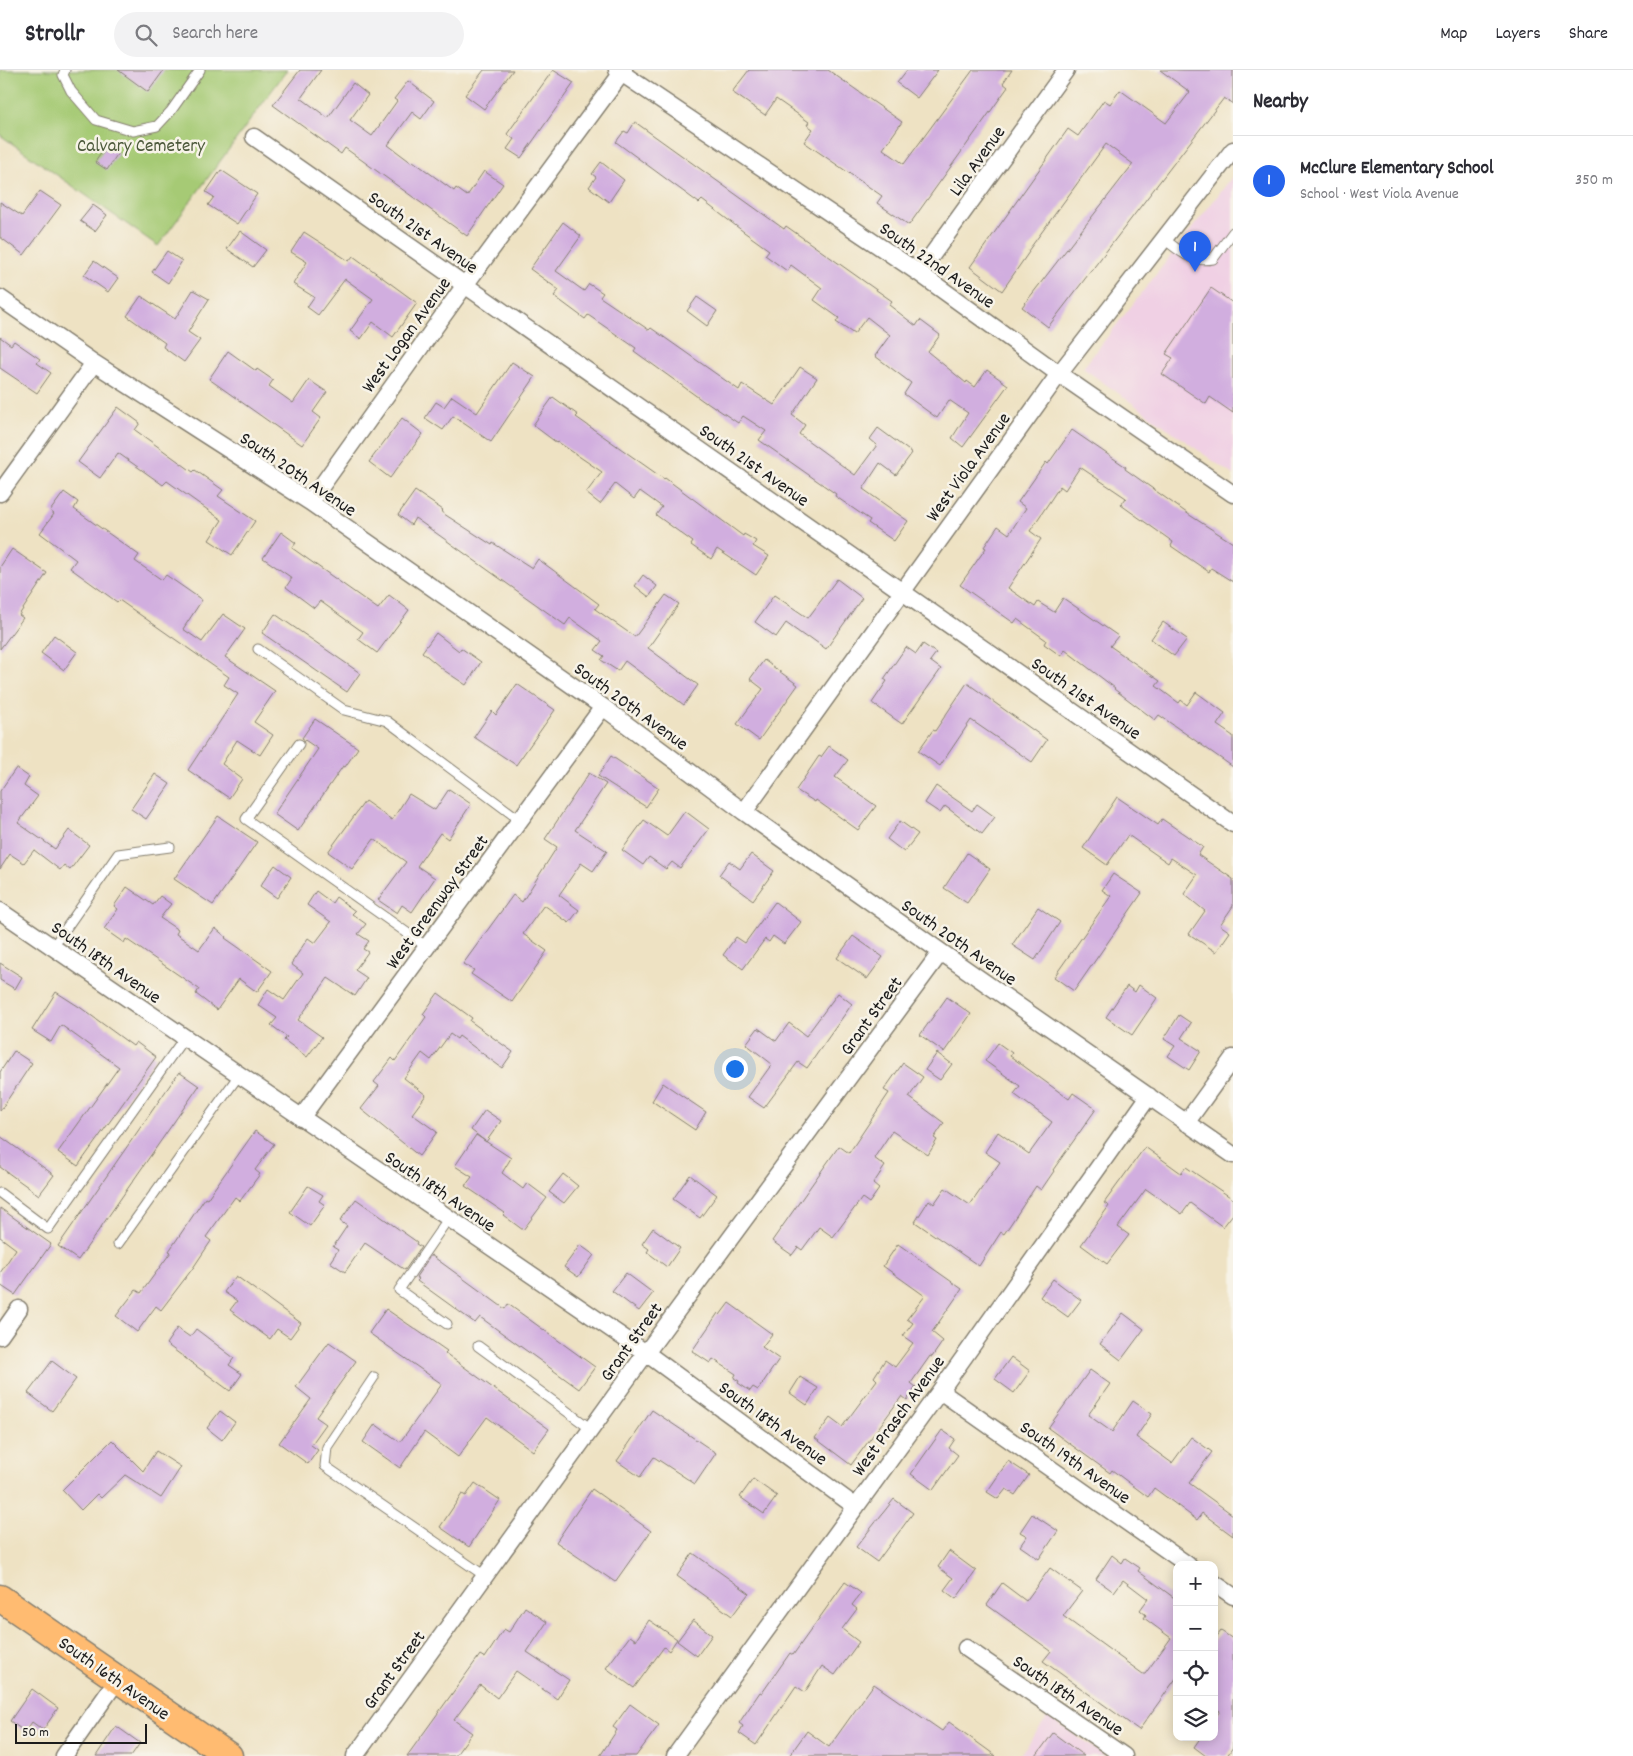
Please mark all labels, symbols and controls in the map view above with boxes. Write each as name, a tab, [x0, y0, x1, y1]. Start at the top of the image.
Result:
search box	[114, 12, 464, 57]
text: Strollr	[25, 18, 84, 52]
icon: search	[132, 21, 160, 49]
text: Search here	[172, 21, 258, 48]
text: Map	[1440, 22, 1467, 47]
text: Layers	[1495, 22, 1541, 47]
text: Share	[1569, 22, 1608, 47]
text: Nearby	[1253, 88, 1308, 118]
street label: Lila Avenue	[944, 121, 1014, 203]
park label: Calvary Cemetery	[77, 134, 205, 161]
text: McClure Elementary School	[1300, 156, 1494, 183]
text: 1	[1267, 169, 1271, 192]
text: 350 m	[1575, 169, 1613, 192]
text: School · West Viola Avenue	[1300, 183, 1459, 206]
street label: South 21st Avenue	[361, 186, 483, 282]
street label: South 22nd Avenue	[873, 217, 999, 317]
pin: 1	[1179, 231, 1211, 272]
street label: West Logan Avenue	[357, 273, 459, 399]
street label: West Viola Avenue	[921, 408, 1019, 528]
street label: South 21st Avenue	[692, 419, 814, 515]
street label: South 20th Avenue	[233, 427, 361, 525]
street label: South 21st Avenue	[1024, 652, 1146, 748]
street label: South 20th Avenue	[567, 657, 693, 759]
street label: West Greenway Street	[381, 830, 497, 976]
street label: South 20th Avenue	[895, 894, 1021, 994]
street label: South 18th Avenue	[44, 916, 166, 1012]
street label: Grant Street	[835, 972, 911, 1062]
your location	[722, 1056, 748, 1082]
street label: South 18th Avenue	[378, 1146, 500, 1240]
street label: Grant Street	[595, 1298, 671, 1388]
street label: West Prasch Avenue	[847, 1351, 953, 1483]
street label: South 18th Avenue	[712, 1376, 832, 1474]
street label: South 19th Avenue	[1013, 1416, 1135, 1512]
map controls	[1173, 1561, 1218, 1741]
button: +	[1173, 1561, 1218, 1606]
button: −	[1173, 1606, 1218, 1651]
street label: Grant Street	[358, 1626, 434, 1716]
street label: South 16th Avenue	[52, 1631, 174, 1728]
street label: South 18th Avenue	[1006, 1650, 1128, 1744]
button: locate	[1173, 1651, 1218, 1696]
button: layers	[1173, 1696, 1218, 1741]
scale bar	[15, 1721, 148, 1744]
text: 50 m	[22, 1723, 49, 1743]

